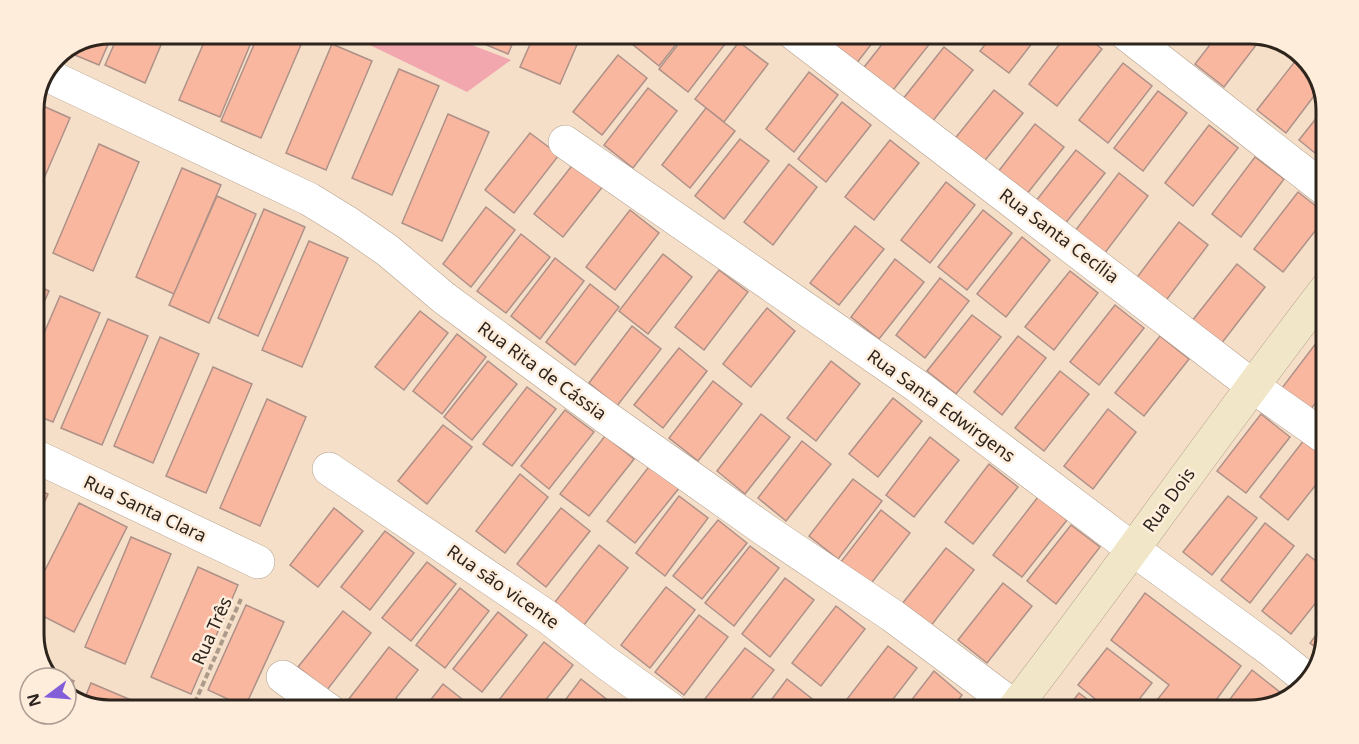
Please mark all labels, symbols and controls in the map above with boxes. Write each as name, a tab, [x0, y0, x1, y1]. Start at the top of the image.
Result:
street label: Rua Santa Cecília	[995, 182, 1124, 288]
street label: Rua Rita de Cássia	[473, 315, 612, 425]
street label: Rua Santa Edwirgens	[863, 343, 1020, 467]
street label: Rua Dois	[1137, 462, 1200, 537]
street label: Rua Santa Clara	[80, 469, 211, 547]
street label: Rua são vicente	[443, 539, 564, 634]
street label: Rua Três	[185, 593, 237, 668]
north arrow	[18, 666, 78, 726]
text: N	[21, 691, 46, 709]

